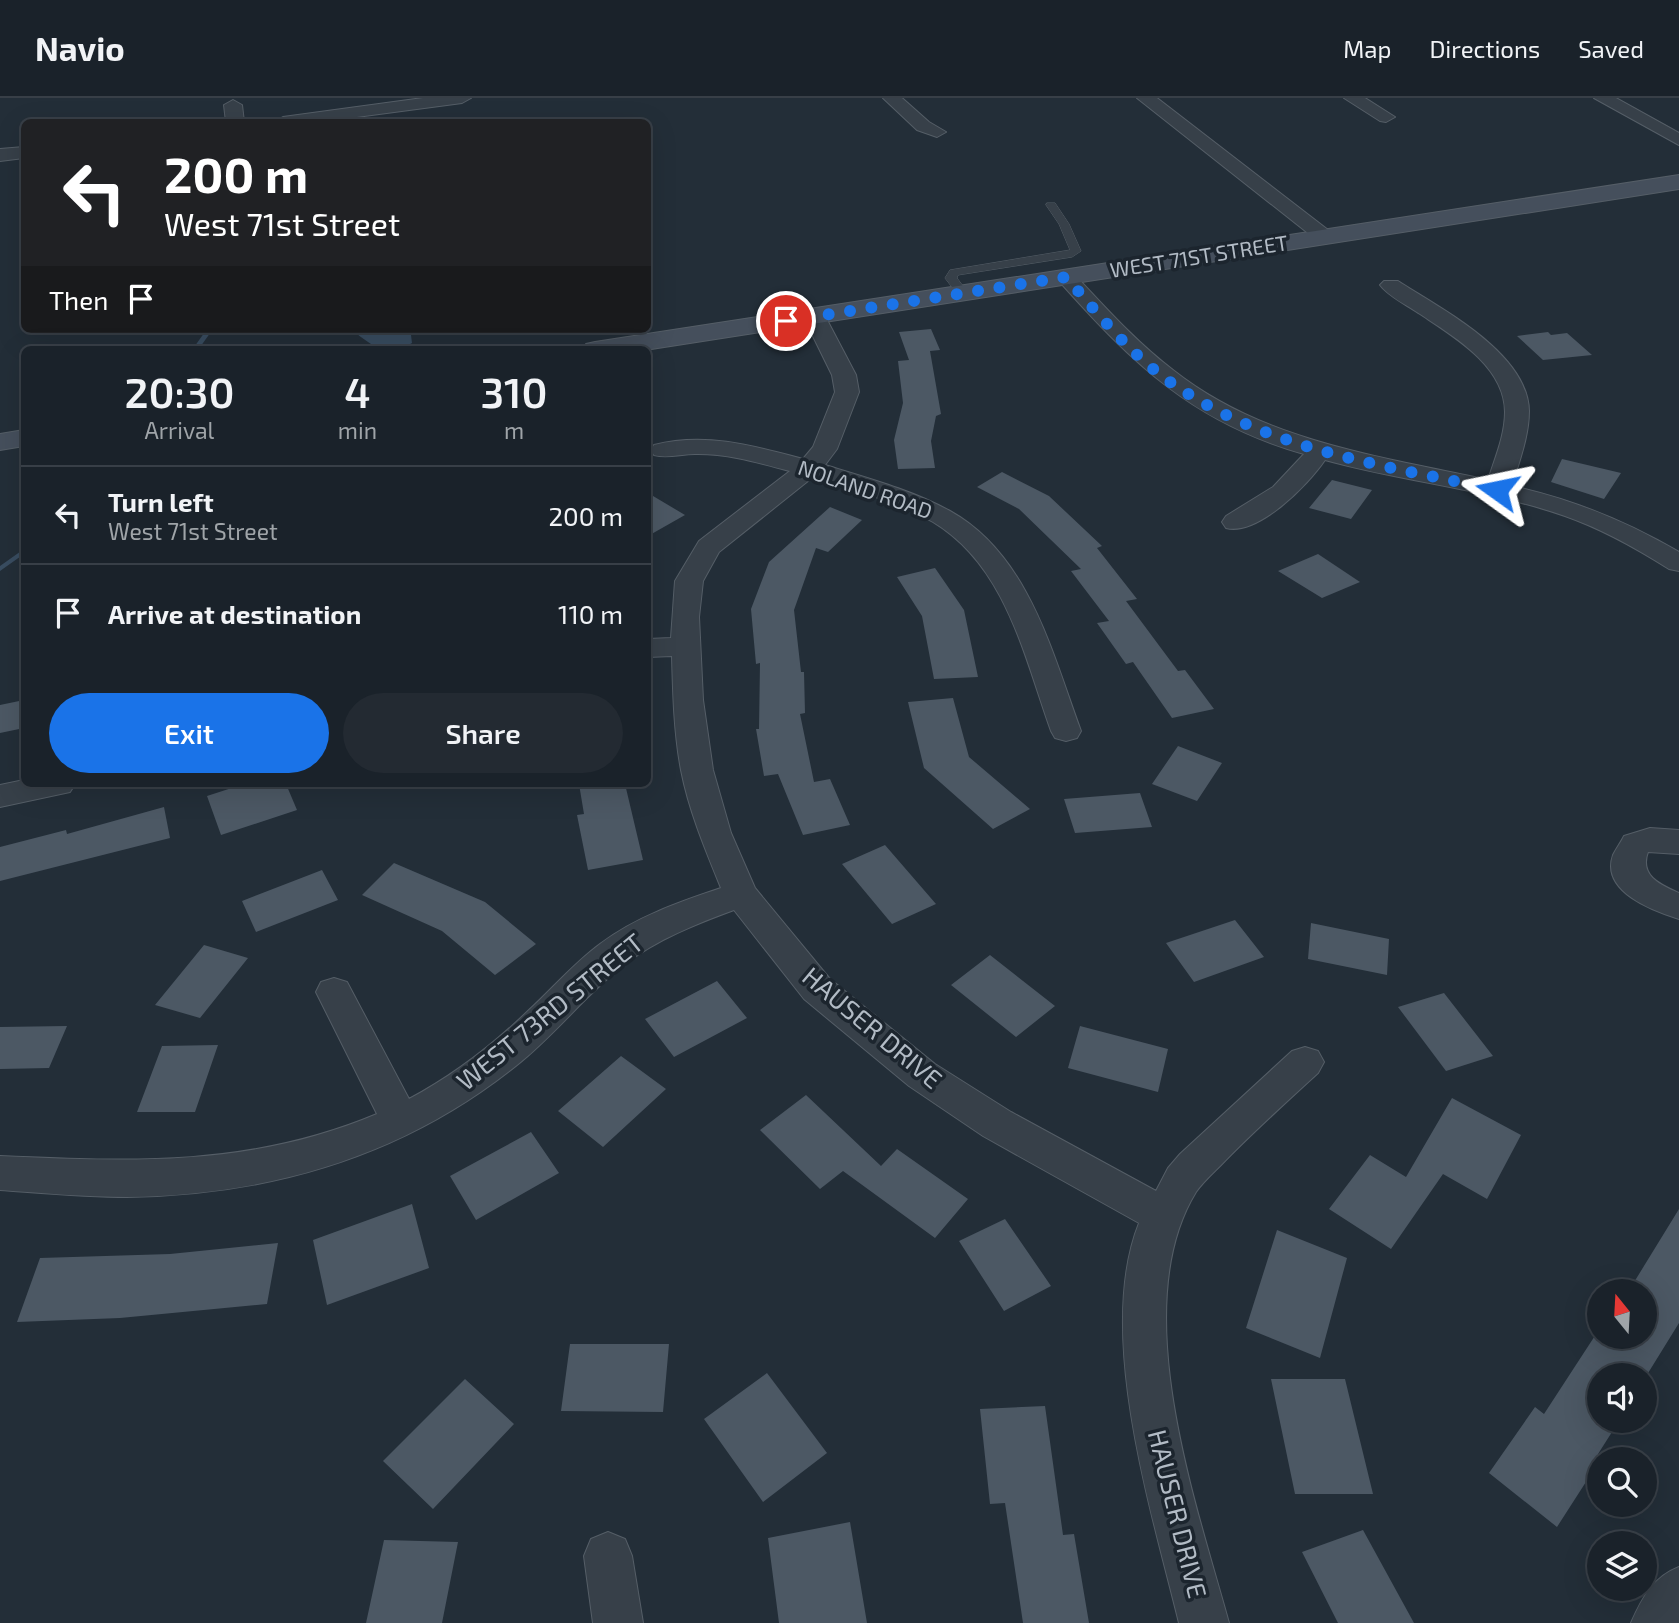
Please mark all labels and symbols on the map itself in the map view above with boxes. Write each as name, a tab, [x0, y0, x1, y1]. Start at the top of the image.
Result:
street label: WEST 71ST STREET	[1108, 229, 1290, 282]
pin	[756, 291, 816, 351]
position arrow	[1460, 453, 1534, 527]
street label: NOLAND ROAD	[795, 454, 936, 523]
street label: WEST 73RD STREET	[450, 926, 649, 1096]
street label: HAUSER DRIVE	[797, 960, 949, 1094]
north arrow	[1587, 1279, 1657, 1349]
street label: HAUSER DRIVE	[1143, 1426, 1214, 1601]

